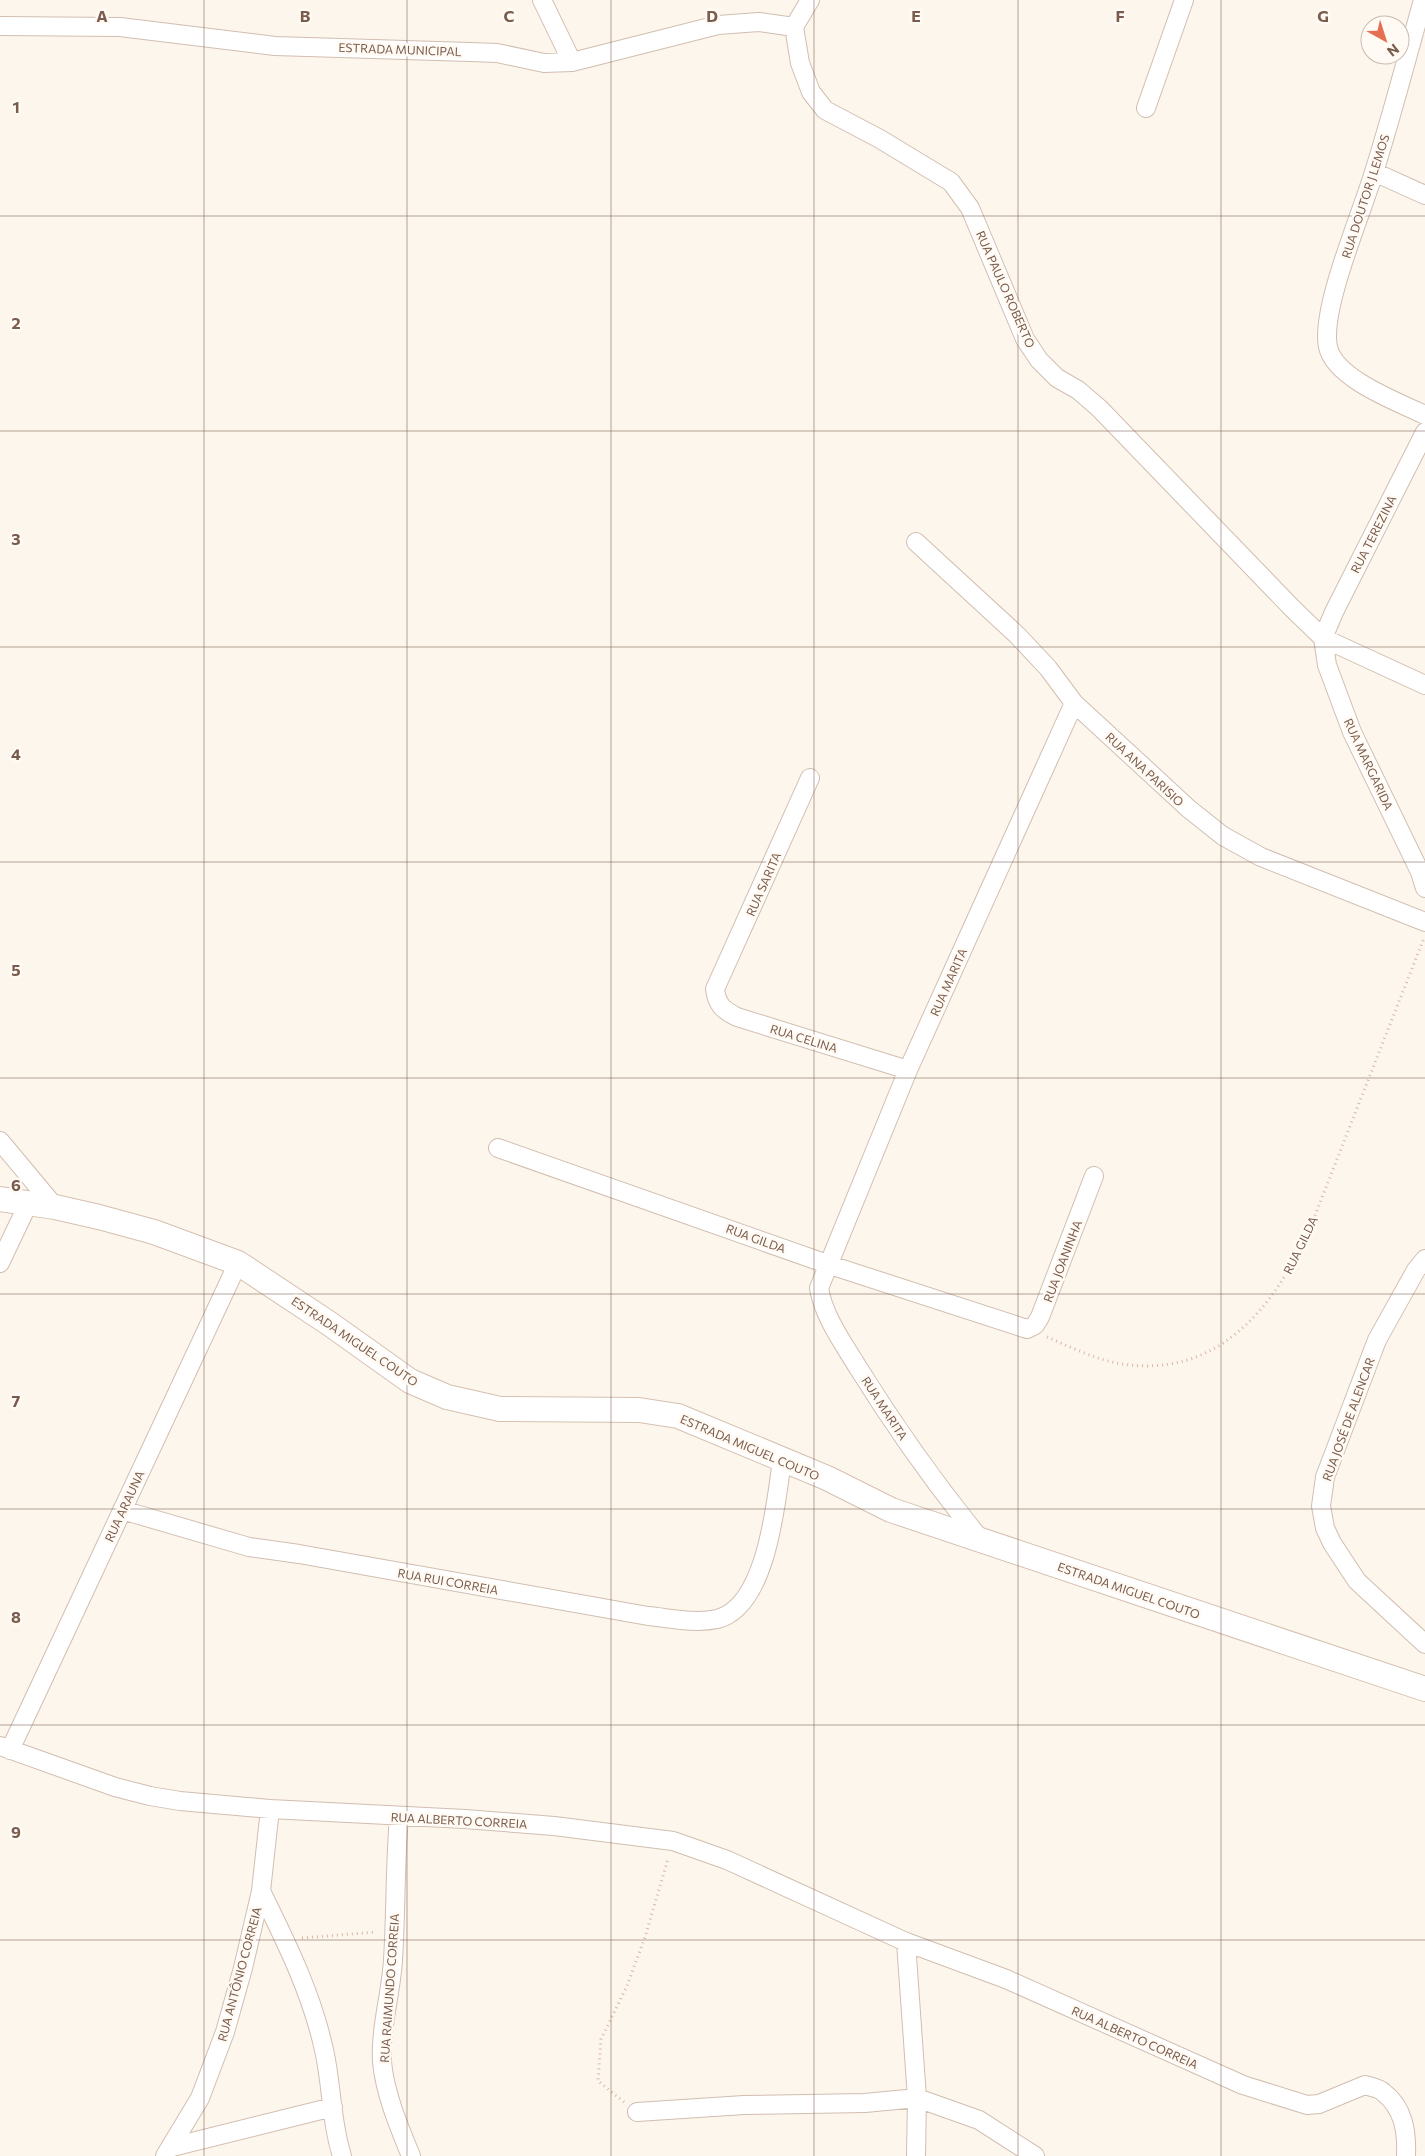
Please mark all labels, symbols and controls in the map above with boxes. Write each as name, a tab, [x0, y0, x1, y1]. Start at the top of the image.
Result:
text: A	[96, 6, 108, 25]
text: B	[300, 6, 311, 25]
text: C	[504, 6, 515, 25]
text: D	[706, 6, 718, 25]
text: E	[911, 6, 921, 25]
text: F	[1115, 6, 1125, 25]
text: G	[1317, 6, 1329, 25]
north arrow	[1360, 15, 1410, 65]
street label: ESTRADA MUNICIPAL	[338, 40, 462, 58]
text: N	[1384, 41, 1403, 60]
text: 1	[12, 97, 20, 116]
street label: RUA DOUTOR J LEMOS	[1338, 132, 1393, 260]
street label: RUA PAULO ROBERTO	[974, 228, 1038, 350]
text: 2	[11, 313, 21, 332]
street label: RUA TEREZINA	[1347, 493, 1399, 575]
text: 3	[11, 529, 21, 548]
street label: RUA MARGARIDA	[1342, 716, 1396, 812]
street label: RUA ANA PARISIO	[1103, 729, 1187, 809]
text: 4	[11, 744, 21, 763]
street label: RUA SARITA	[743, 850, 783, 918]
street label: RUA MARITA	[927, 946, 969, 1018]
text: 5	[11, 960, 21, 979]
street label: RUA CELINA	[769, 1021, 839, 1055]
text: 6	[11, 1175, 21, 1194]
street label: RUA GILDA	[1280, 1214, 1320, 1276]
street label: RUA JOANINHA	[1040, 1218, 1085, 1304]
street label: RUA GILDA	[724, 1221, 788, 1255]
street label: ESTRADA MIGUEL COUTO	[289, 1293, 421, 1389]
street label: RUA JOSÉ DE ALENCAR	[1319, 1355, 1378, 1483]
street label: RUA MARITA	[859, 1374, 911, 1442]
text: 7	[12, 1391, 21, 1410]
street label: ESTRADA MIGUEL COUTO	[678, 1411, 822, 1483]
street label: RUA ARAUNA	[101, 1468, 147, 1544]
street label: ESTRADA MIGUEL COUTO	[1056, 1559, 1202, 1621]
street label: RUA RUI CORREIA	[397, 1565, 499, 1597]
text: 8	[11, 1607, 21, 1626]
street label: RUA ALBERTO CORREIA	[390, 1809, 528, 1831]
text: 9	[11, 1822, 21, 1841]
street label: RUA ANTÔNIO CORREIA	[214, 1905, 264, 2043]
street label: RUA RAIMUNDO CORREIA	[377, 1913, 401, 2063]
street label: RUA ALBERTO CORREIA	[1070, 2003, 1200, 2071]

